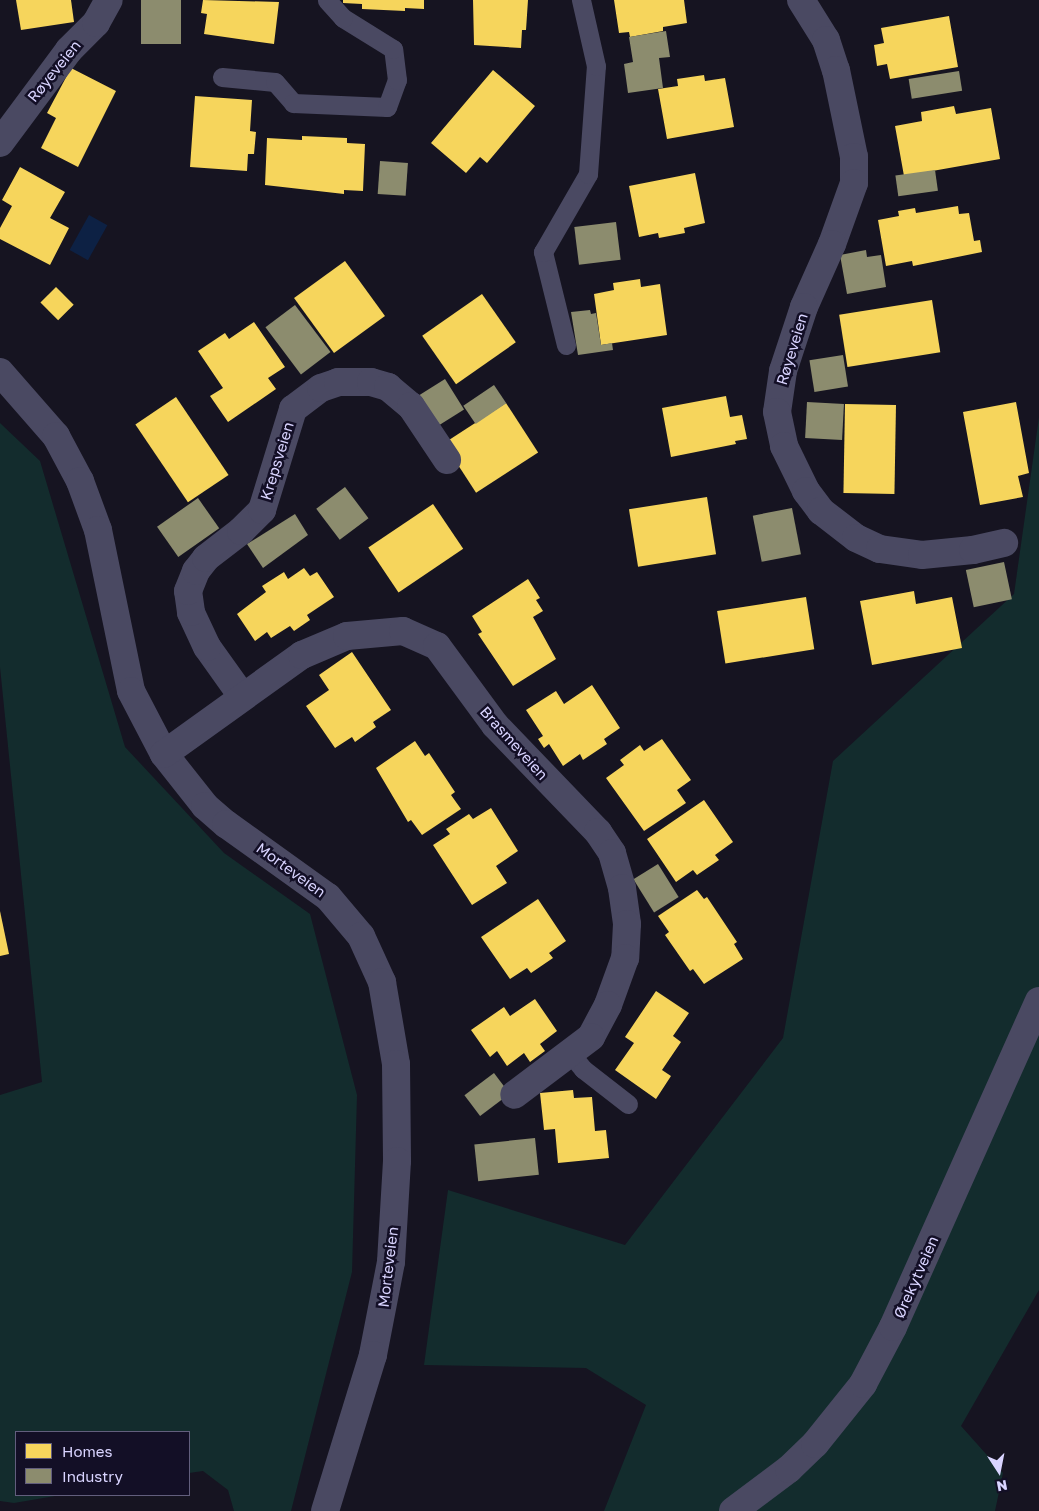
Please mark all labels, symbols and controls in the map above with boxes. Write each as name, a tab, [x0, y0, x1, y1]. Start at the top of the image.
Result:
street label: Røyeveien	[24, 37, 84, 105]
street label: Røyeveien	[773, 311, 811, 387]
street label: Krepsveien	[257, 420, 297, 502]
street label: Brasmeveien	[476, 703, 552, 783]
street label: Morteveien	[253, 839, 329, 901]
street label: Morteveien	[374, 1226, 402, 1308]
street label: Ørekytveien	[890, 1233, 942, 1321]
legend	[15, 1431, 190, 1496]
text: Homes	[62, 1442, 112, 1460]
north arrow	[974, 1446, 1024, 1496]
text: Industry	[62, 1467, 123, 1485]
text: N	[995, 1477, 1009, 1496]

